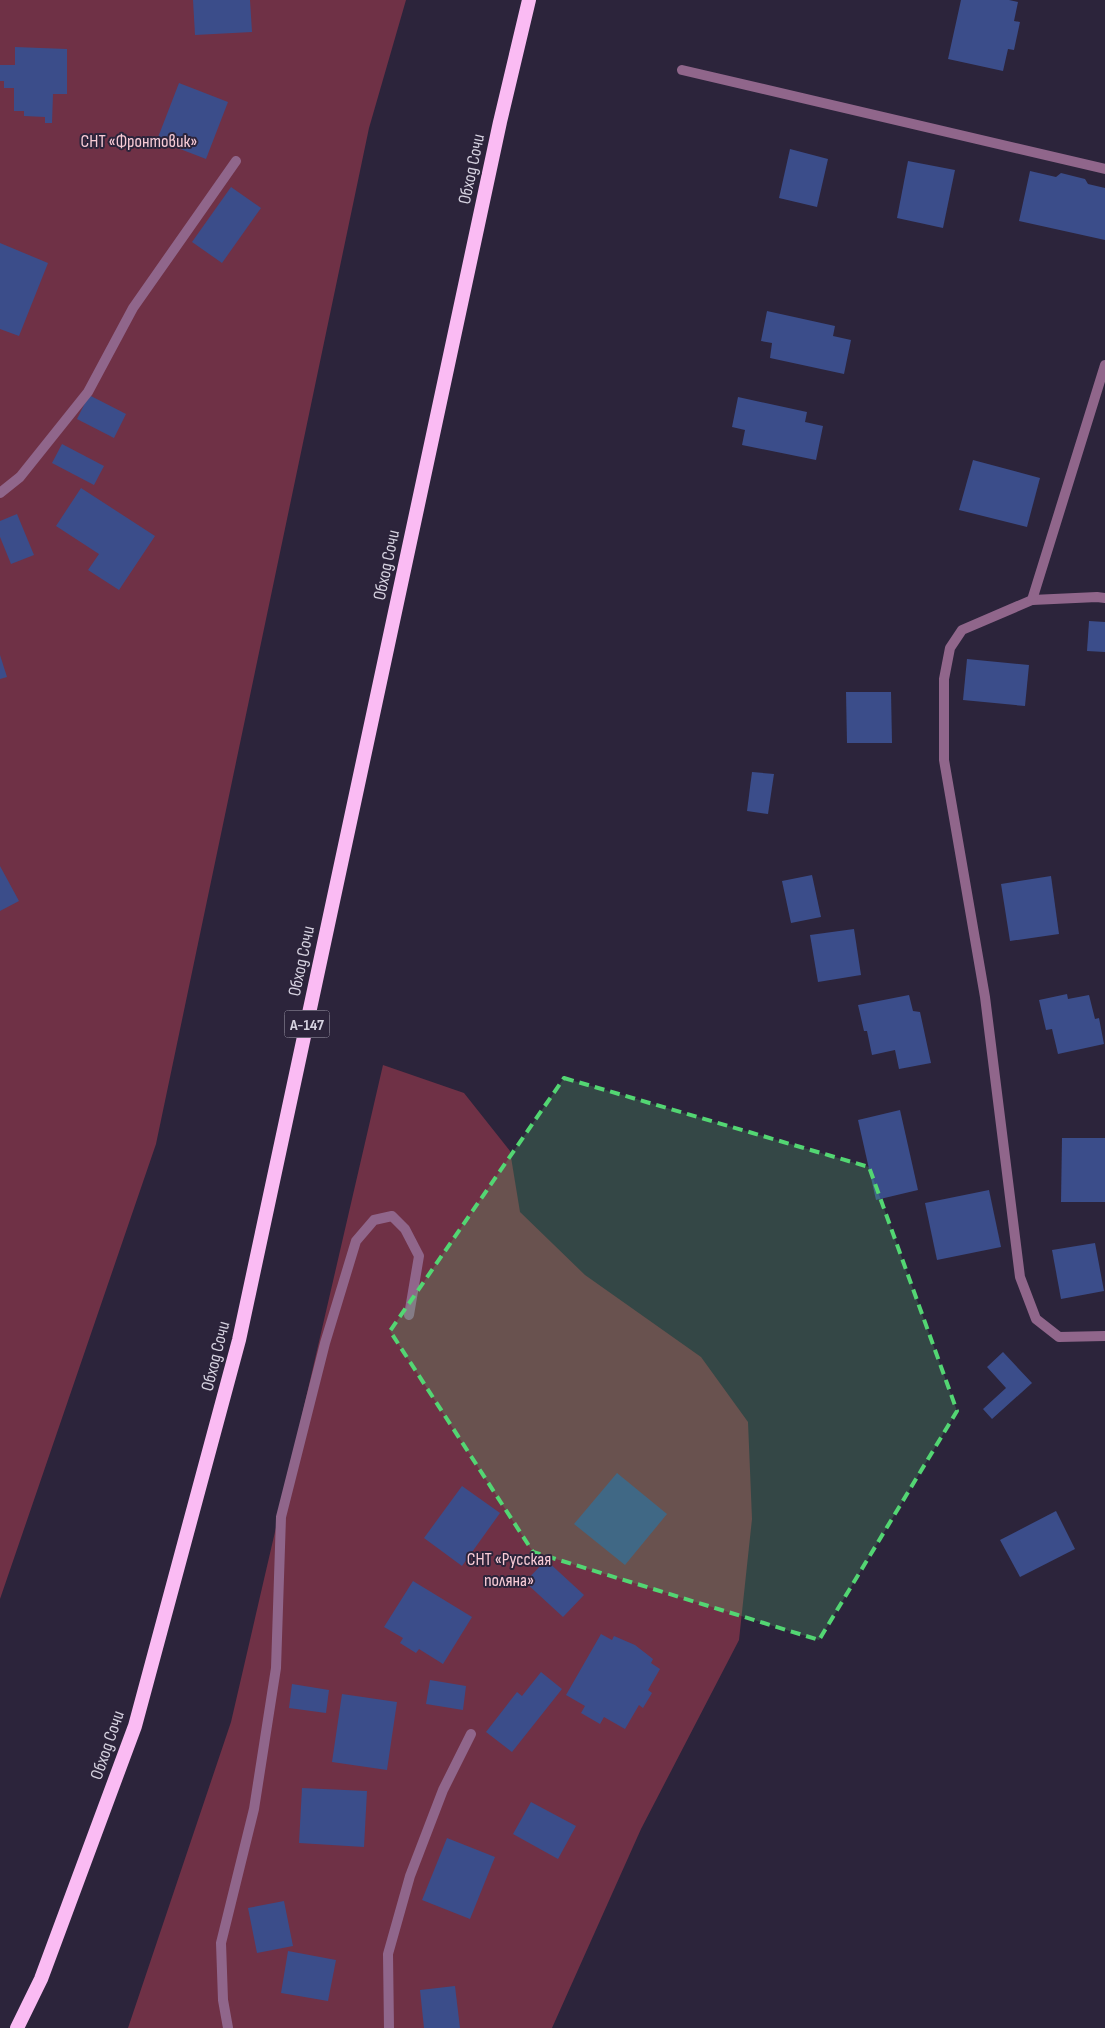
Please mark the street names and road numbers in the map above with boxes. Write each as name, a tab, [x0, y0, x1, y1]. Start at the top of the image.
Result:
street label: Обход Сочи	[454, 132, 489, 206]
street label: Обход Сочи	[369, 528, 404, 602]
street label: Обход Сочи	[284, 924, 319, 998]
road number: А-147	[284, 1011, 330, 1038]
street label: Обход Сочи	[197, 1319, 234, 1393]
street label: Обход Сочи	[86, 1708, 129, 1782]

